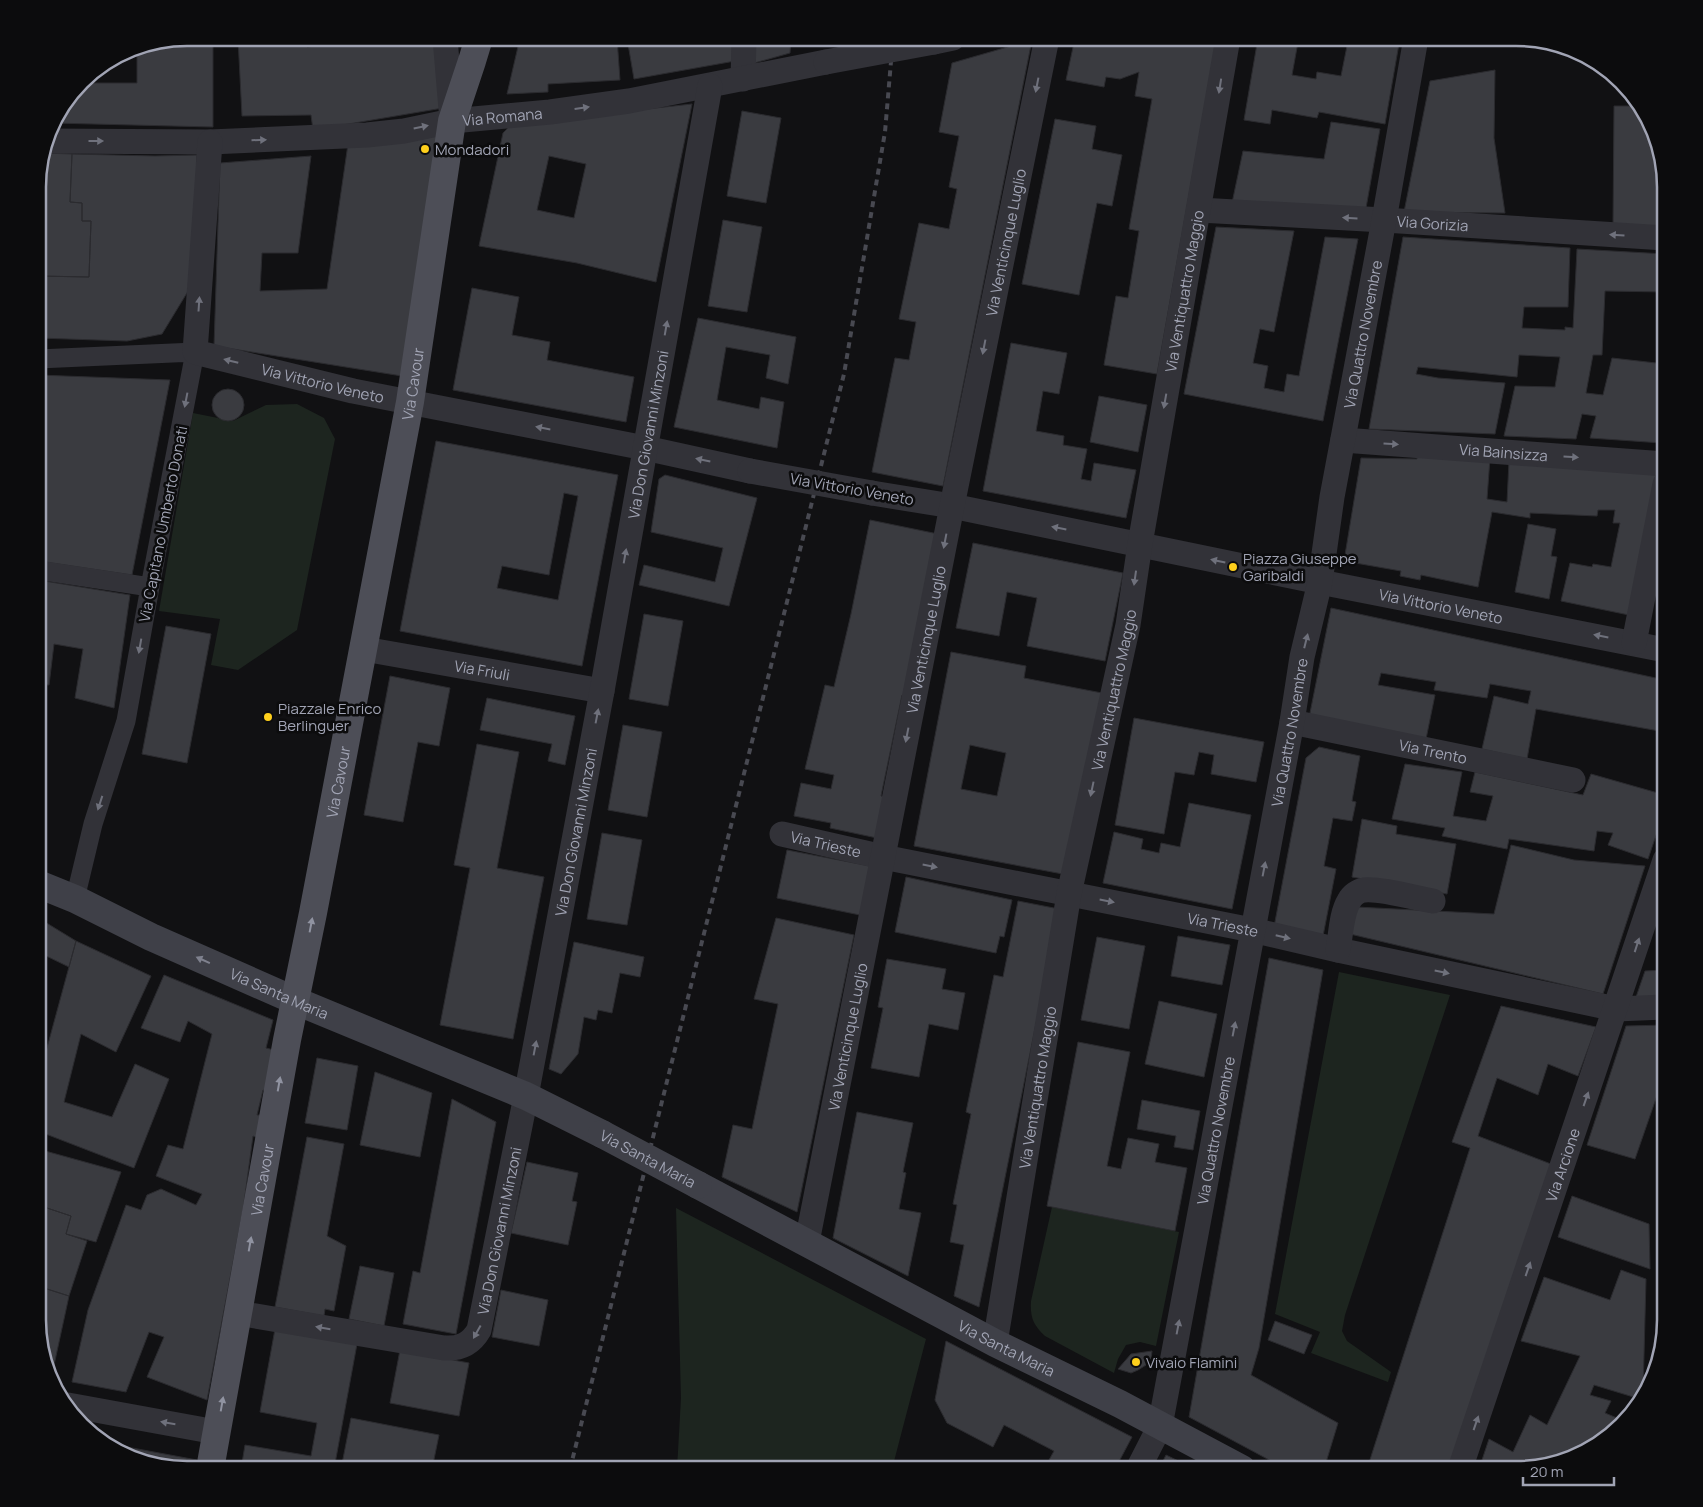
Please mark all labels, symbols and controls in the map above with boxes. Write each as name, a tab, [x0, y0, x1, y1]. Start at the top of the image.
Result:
one-way arrow	[1033, 78, 1041, 93]
one-way arrow	[1215, 78, 1223, 94]
street label: Via Romana	[461, 102, 543, 131]
one-way arrow	[574, 104, 590, 112]
one-way arrow	[413, 123, 428, 131]
one-way arrow	[251, 135, 267, 143]
one-way arrow	[89, 137, 105, 145]
place label: Mondadori	[435, 139, 509, 160]
marker: Mondadori	[419, 143, 431, 155]
street label: Via Venticinque Luglio	[980, 167, 1031, 318]
street label: Via Ventiquattro Maggio	[1160, 208, 1208, 374]
street label: Via Gorizia	[1396, 210, 1469, 236]
one-way arrow	[1342, 214, 1358, 222]
one-way arrow	[1609, 231, 1625, 239]
street label: Via Quattro Novembre	[1338, 258, 1387, 410]
one-way arrow	[195, 295, 203, 311]
one-way arrow	[663, 319, 671, 335]
one-way arrow	[980, 340, 988, 355]
street label: Via Cavour	[396, 346, 429, 422]
street label: Via Don Giovanni Minzoni	[622, 349, 673, 520]
one-way arrow	[223, 357, 238, 365]
street label: Via Vittorio Veneto	[259, 358, 386, 407]
one-way arrow	[182, 393, 190, 408]
one-way arrow	[1161, 393, 1169, 409]
street label: Via Capitano Umberto Donati	[134, 424, 192, 624]
one-way arrow	[536, 424, 551, 432]
street label: Via Bainsizza	[1458, 438, 1549, 466]
one-way arrow	[1384, 440, 1400, 448]
one-way arrow	[1563, 454, 1579, 462]
one-way arrow	[694, 456, 710, 464]
street label: Via Vittorio Veneto	[788, 468, 916, 510]
one-way arrow	[1051, 524, 1066, 532]
one-way arrow	[941, 534, 949, 549]
one-way arrow	[622, 548, 630, 564]
place label: Piazza Giuseppe Garibaldi	[1243, 548, 1357, 586]
one-way arrow	[1210, 556, 1226, 564]
marker: Piazza Giuseppe Garibaldi	[1227, 561, 1239, 573]
street label: Via Venticinque Luglio	[901, 564, 951, 715]
one-way arrow	[1131, 571, 1139, 587]
street label: Via Vittorio Veneto	[1377, 583, 1505, 628]
street label: Via Ventiquattro Maggio	[1086, 608, 1141, 772]
one-way arrow	[1592, 632, 1608, 640]
one-way arrow	[1302, 633, 1310, 648]
one-way arrow	[135, 638, 143, 654]
street label: Via Friuli	[453, 655, 512, 685]
street label: Via Quattro Novembre	[1266, 656, 1312, 808]
place label: Piazzale Enrico Berlinguer	[278, 698, 381, 736]
one-way arrow	[593, 709, 601, 724]
marker: Piazzale Enrico Berlinguer	[262, 711, 274, 723]
one-way arrow	[902, 727, 910, 743]
street label: Via Trento	[1397, 734, 1469, 768]
street label: Via Cavour	[321, 743, 355, 820]
street label: Via Don Giovanni Minzoni	[549, 746, 602, 918]
one-way arrow	[1088, 781, 1096, 797]
one-way arrow	[95, 796, 103, 811]
street label: Via Trieste	[788, 826, 863, 862]
one-way arrow	[1260, 861, 1268, 877]
one-way arrow	[923, 862, 938, 870]
one-way arrow	[1099, 898, 1115, 906]
street label: Via Trieste	[1186, 907, 1261, 942]
one-way arrow	[307, 917, 315, 933]
one-way arrow	[1276, 933, 1291, 941]
one-way arrow	[1634, 937, 1642, 952]
one-way arrow	[196, 956, 210, 964]
street label: Via Venticinque Luglio	[823, 961, 872, 1113]
street label: Via Santa Maria	[227, 963, 332, 1024]
one-way arrow	[1435, 968, 1450, 976]
street label: Via Ventiquattro Maggio	[1013, 1005, 1061, 1170]
one-way arrow	[1230, 1021, 1238, 1037]
one-way arrow	[531, 1040, 539, 1056]
street label: Via Quattro Novembre	[1191, 1054, 1240, 1206]
one-way arrow	[276, 1076, 284, 1092]
one-way arrow	[1582, 1091, 1590, 1106]
street label: Via Santa Maria	[596, 1124, 700, 1192]
street label: Via Arcione	[1540, 1125, 1585, 1204]
street label: Via Cavour	[245, 1141, 279, 1217]
street label: Via Don Giovanni Minzoni	[472, 1145, 526, 1317]
one-way arrow	[247, 1236, 255, 1252]
one-way arrow	[1525, 1262, 1532, 1277]
street label: Via Santa Maria	[955, 1315, 1058, 1381]
one-way arrow	[1175, 1318, 1183, 1334]
one-way arrow	[315, 1323, 331, 1331]
one-way arrow	[473, 1324, 481, 1339]
place label: Vivaio Flamini	[1146, 1352, 1237, 1373]
marker: Vivaio Flamini	[1130, 1356, 1142, 1368]
one-way arrow	[218, 1396, 226, 1412]
one-way arrow	[1473, 1416, 1480, 1431]
one-way arrow	[160, 1419, 176, 1427]
scale bar	[1523, 1454, 1614, 1486]
text: 20 m	[1530, 1461, 1563, 1482]

